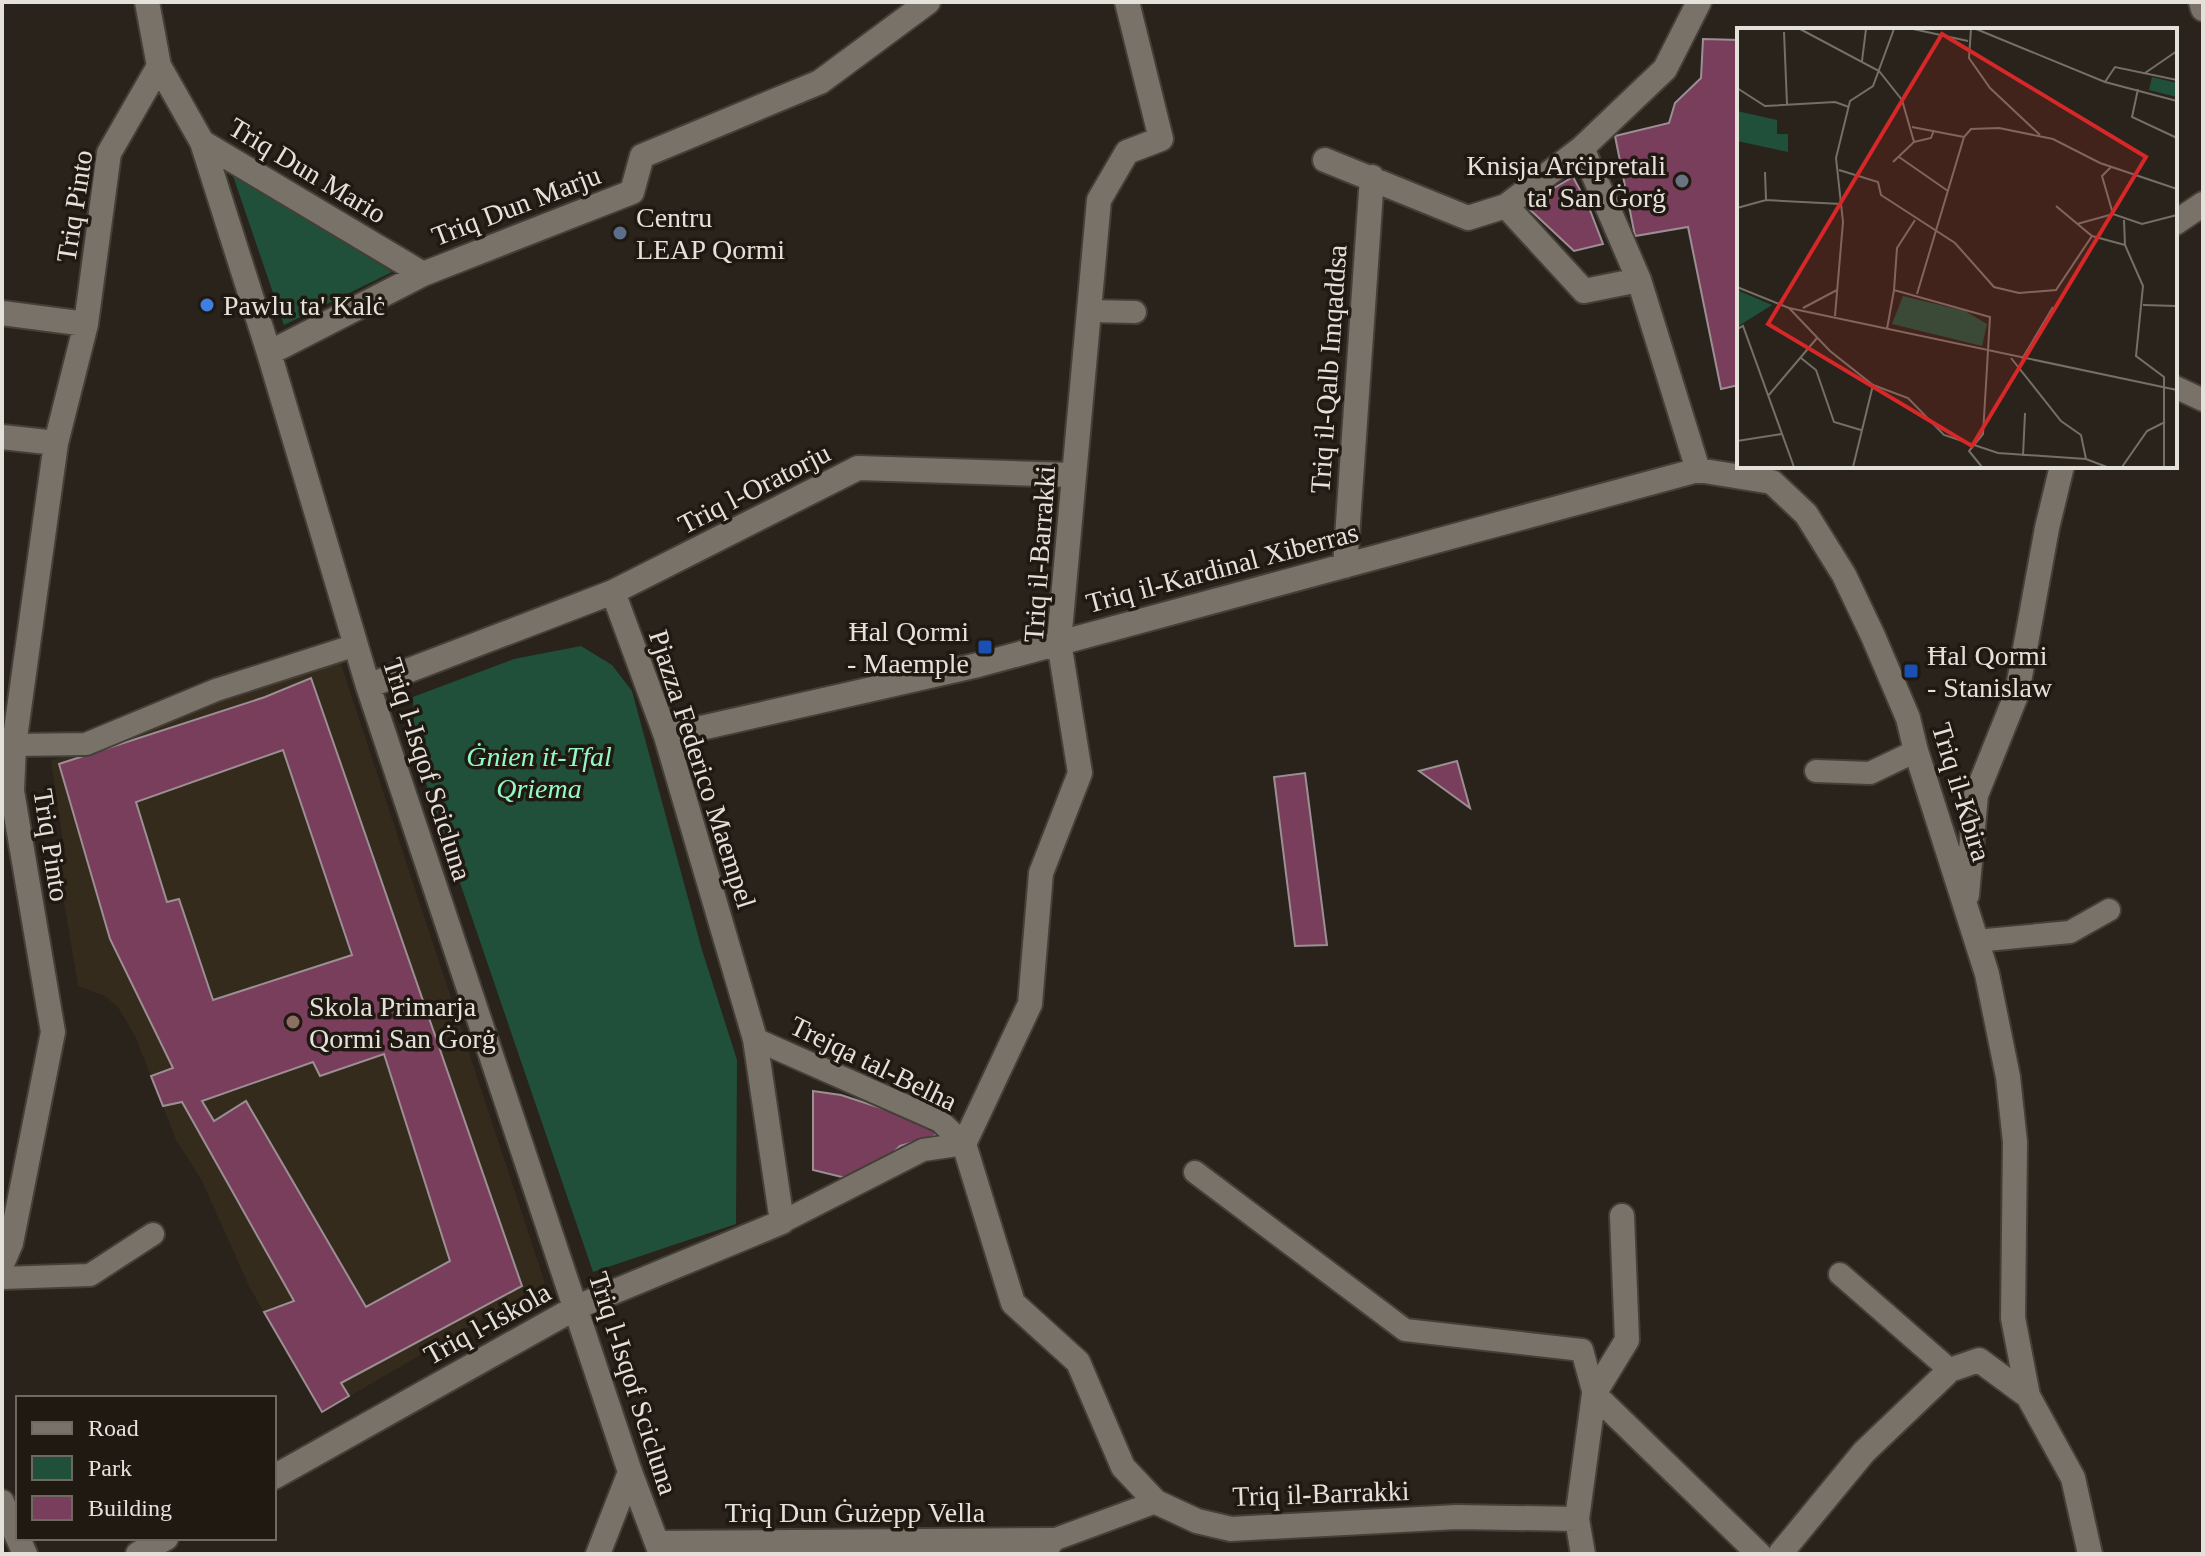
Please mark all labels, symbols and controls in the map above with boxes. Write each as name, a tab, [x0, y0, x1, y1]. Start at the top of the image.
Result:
inset map	[1737, 28, 2177, 468]
street label: Triq Dun Mario	[224, 111, 392, 230]
street label: Triq Pinto	[50, 148, 99, 264]
place label: Knisja Arċipretali ta' San Ġorġ	[1466, 150, 1666, 213]
street label: Triq Dun Marju	[428, 159, 605, 252]
marker: Knisja Arċipretali ta' San Ġorġ	[1673, 172, 1691, 190]
place label: Centru LEAP Qormi	[636, 202, 785, 265]
marker: Centru LEAP Qormi	[611, 224, 629, 242]
street label: Triq il-Qalb Imqaddsa	[1304, 243, 1353, 495]
place label: Pawlu ta' Kalċ	[223, 290, 385, 321]
marker: Pawlu ta' Kalċ	[198, 296, 216, 314]
street label: Triq l-Oratorju	[673, 437, 835, 540]
street label: Triq il-Barrakki	[1018, 464, 1061, 643]
street label: Triq il-Kardinal Xiberras	[1083, 516, 1362, 619]
place label: Ħal Qormi - Maemple	[847, 616, 969, 679]
street label: Pjazza Federico Maempel	[643, 626, 762, 912]
marker: Ħal Qormi - Maemple	[976, 638, 994, 656]
place label: Ħal Qormi - Stanislaw	[1927, 640, 2053, 703]
street label: Triq l-Isqof Scicluna	[377, 654, 478, 885]
marker: Ħal Qormi - Stanislaw	[1902, 662, 1920, 680]
street label: Triq il-Kbira	[1926, 719, 1997, 866]
park label: Ġnien it-Tfal Qriema	[466, 741, 612, 804]
street label: Triq Pinto	[27, 787, 76, 903]
place label: Skola Primarja Qormi San Ġorġ	[309, 991, 496, 1054]
street label: Trejqa tal-Belha	[785, 1010, 963, 1117]
marker: Skola Primarja Qormi San Ġorġ	[284, 1013, 302, 1031]
street label: Triq l-Isqof Scicluna	[583, 1268, 684, 1499]
street label: Triq l-Iskola	[419, 1276, 556, 1371]
legend	[16, 1396, 276, 1540]
text: Road	[88, 1415, 139, 1441]
text: Park	[88, 1455, 132, 1481]
street label: Triq il-Barrakki	[1232, 1475, 1410, 1512]
text: Building	[88, 1495, 172, 1521]
street label: Triq Dun Ġużepp Vella	[725, 1497, 986, 1528]

